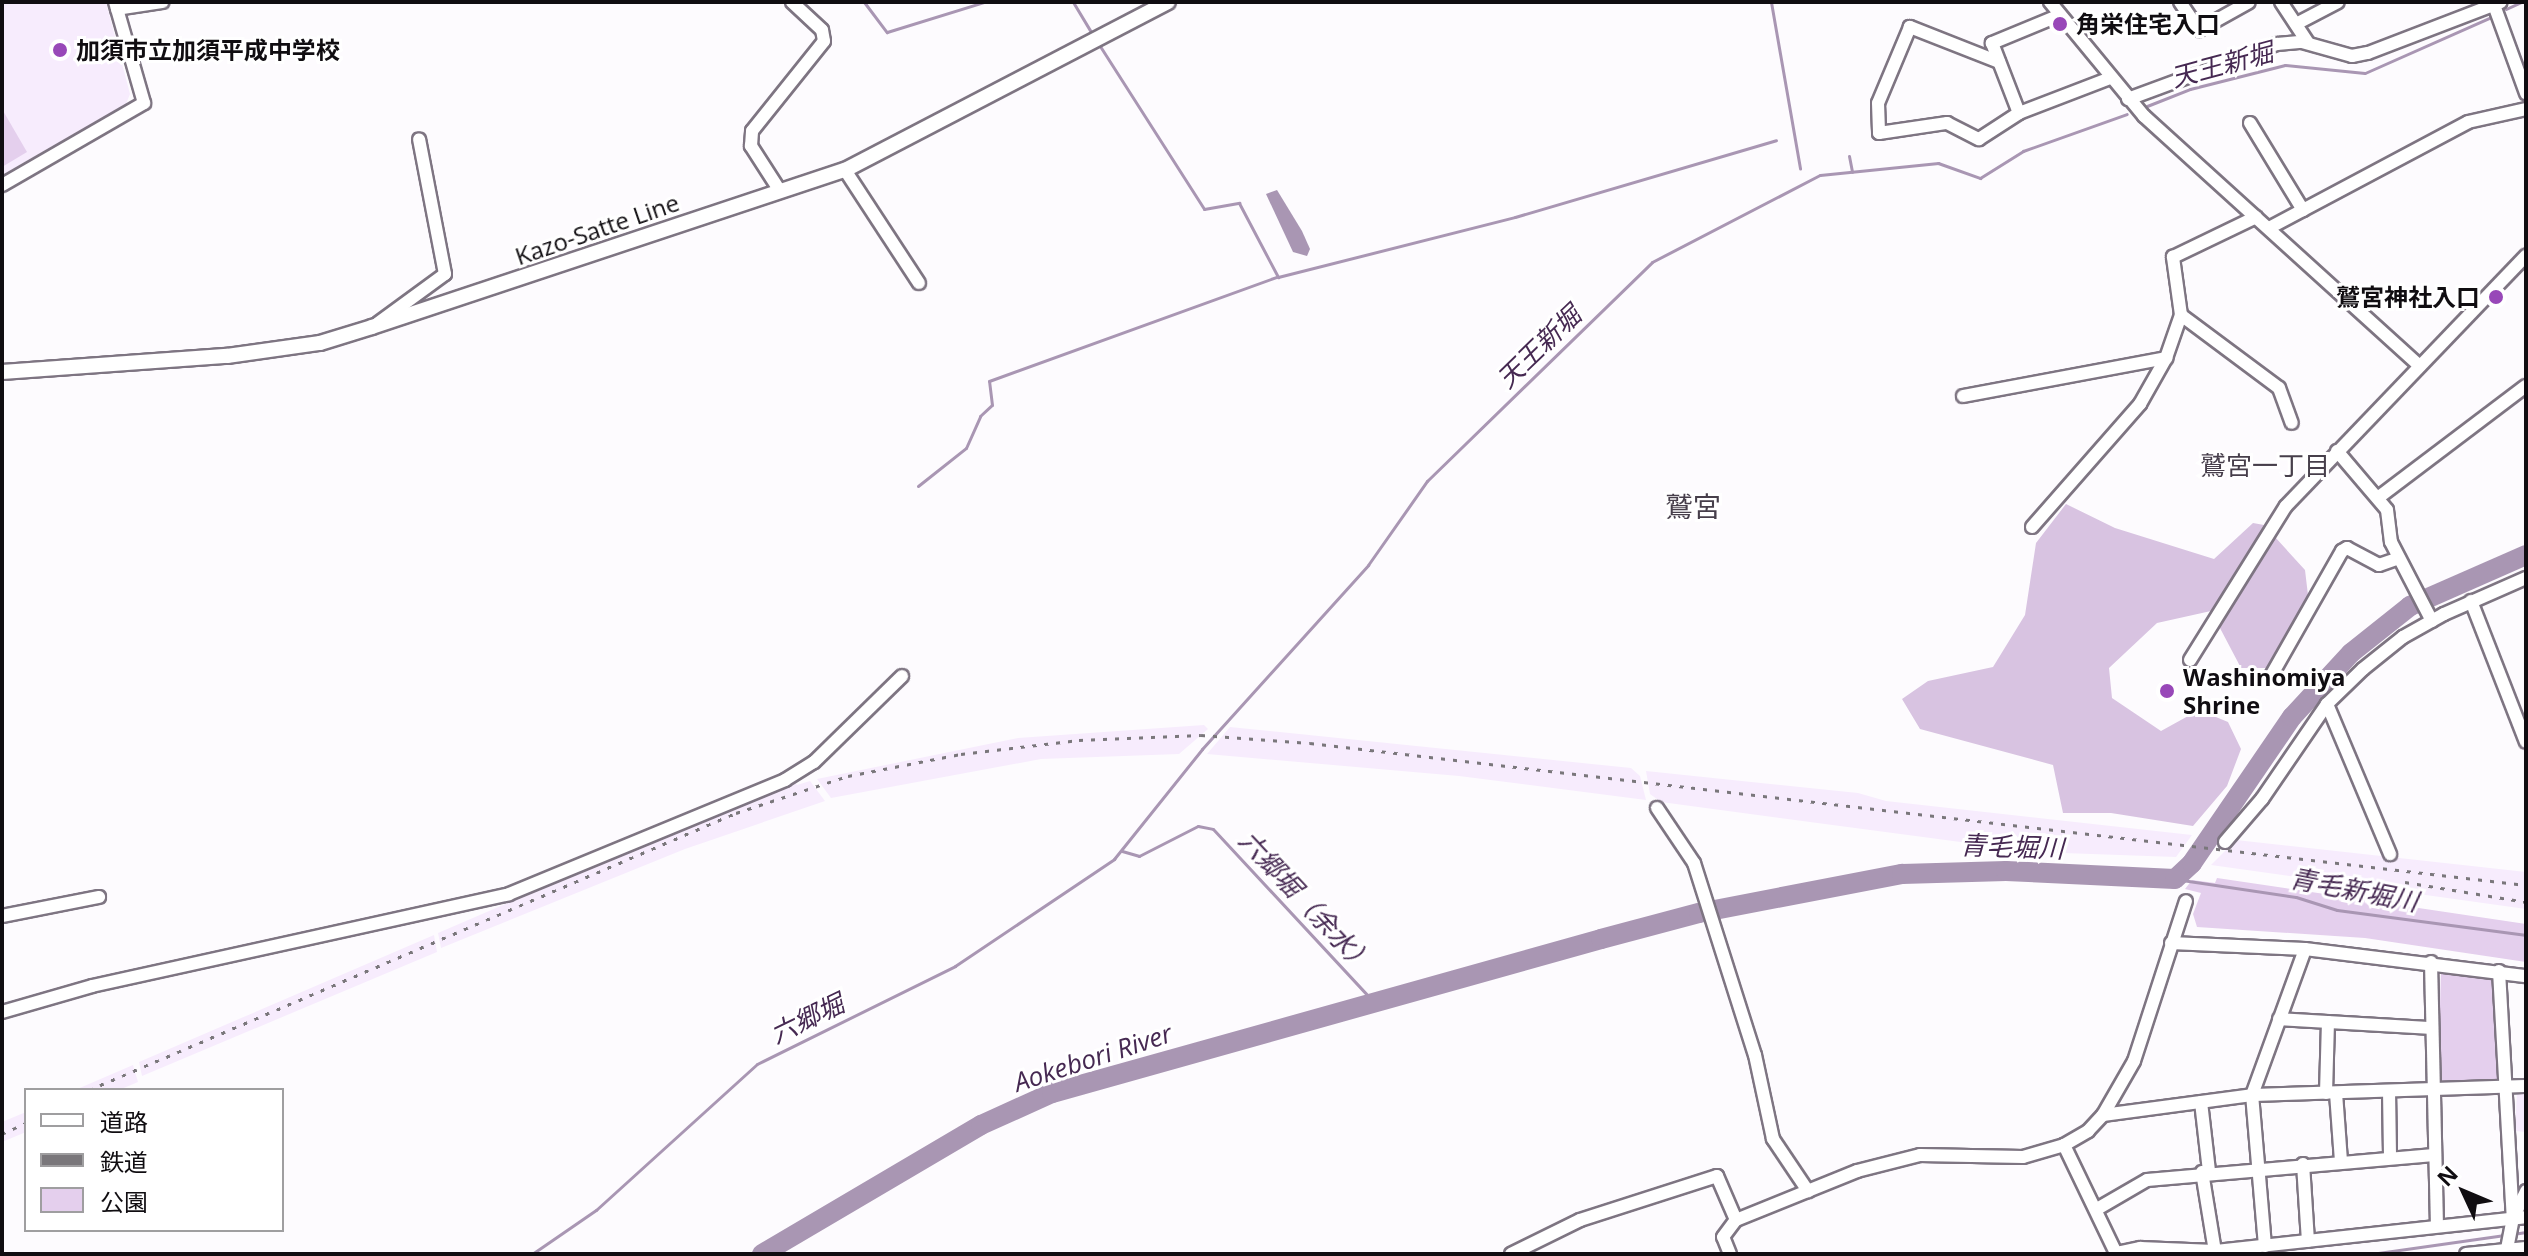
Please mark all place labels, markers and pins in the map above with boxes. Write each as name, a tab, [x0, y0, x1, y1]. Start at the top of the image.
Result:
place label: 角栄住宅入口	[2076, 10, 2220, 38]
marker: 角栄住宅入口	[2051, 15, 2069, 33]
place label: 加須市立加須平成中学校	[76, 36, 340, 64]
marker: 加須市立加須平成中学校	[51, 41, 69, 59]
place label: 鷲宮神社入口	[2336, 283, 2480, 311]
marker: 鷲宮神社入口	[2487, 288, 2505, 306]
place label: Washinomiya Shrine	[2183, 663, 2345, 719]
marker: Washinomiya Shrine	[2158, 682, 2176, 700]

